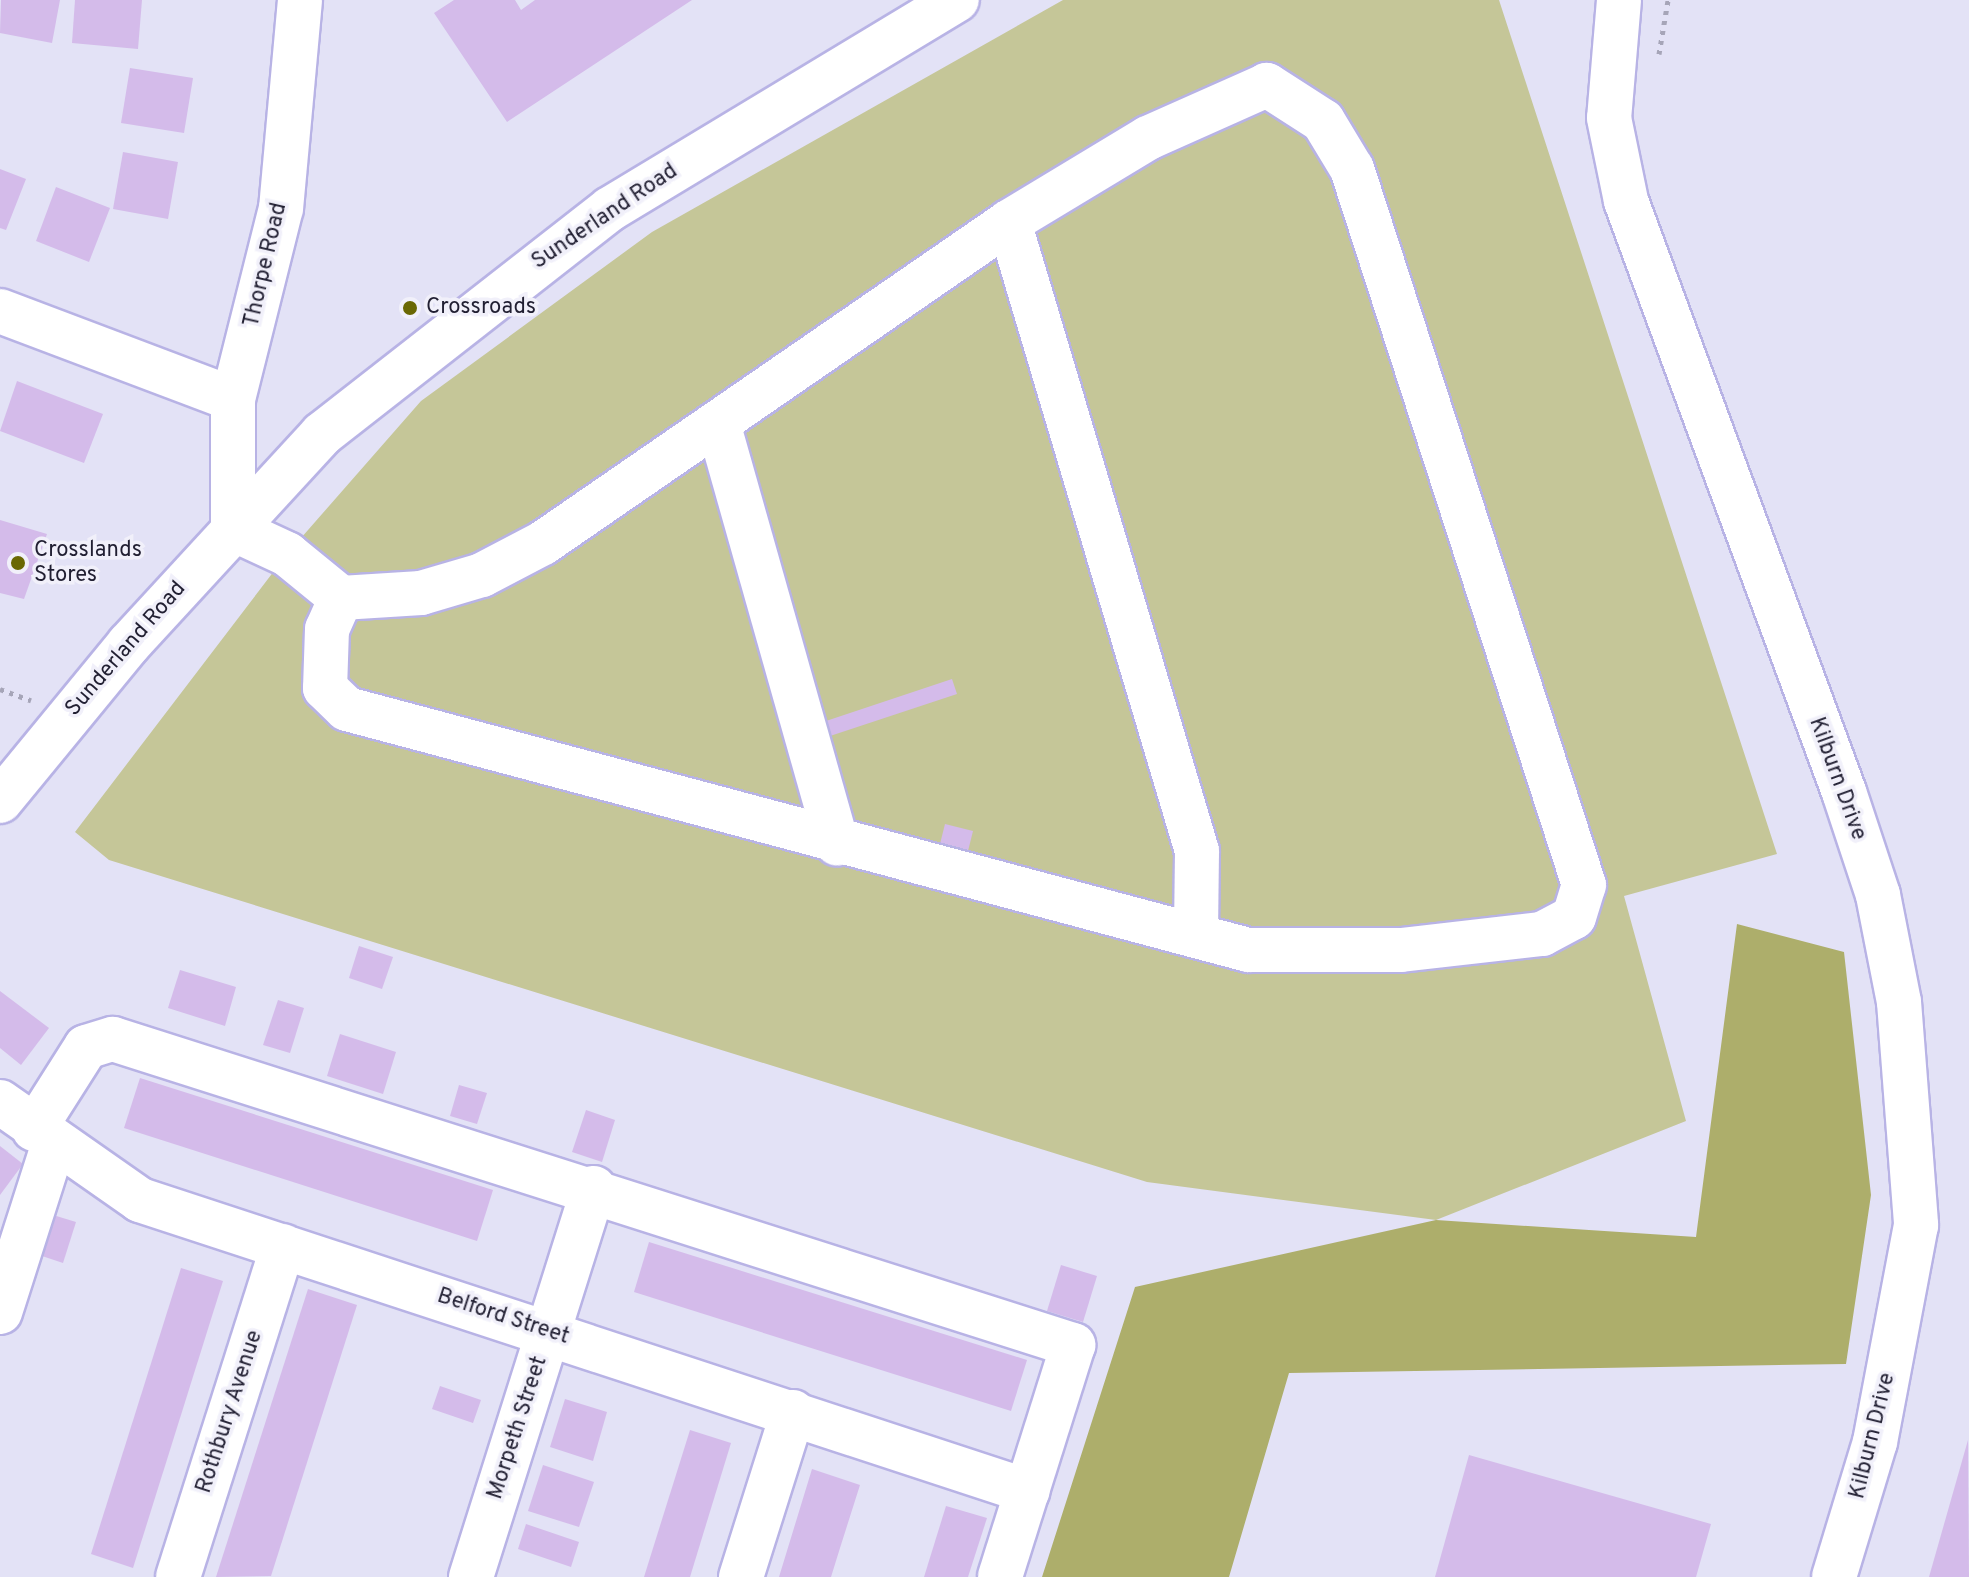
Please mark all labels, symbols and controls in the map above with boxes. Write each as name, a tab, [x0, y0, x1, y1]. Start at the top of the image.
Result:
street label: Sunderland Road	[527, 158, 683, 276]
street label: Thorpe Road	[239, 200, 293, 330]
place label: Crossroads	[426, 295, 536, 321]
marker: Crossroads	[401, 299, 419, 317]
place label: Crosslands Stores	[34, 537, 142, 588]
marker: Crosslands Stores	[9, 554, 27, 572]
street label: Sunderland Road	[60, 576, 192, 722]
street label: Kilburn Drive	[1803, 714, 1871, 844]
street label: Belford Street	[434, 1283, 572, 1351]
street label: Rothbury Avenue	[191, 1327, 269, 1497]
street label: Morpeth Street	[482, 1353, 554, 1503]
street label: Kilburn Drive	[1845, 1370, 1901, 1502]

